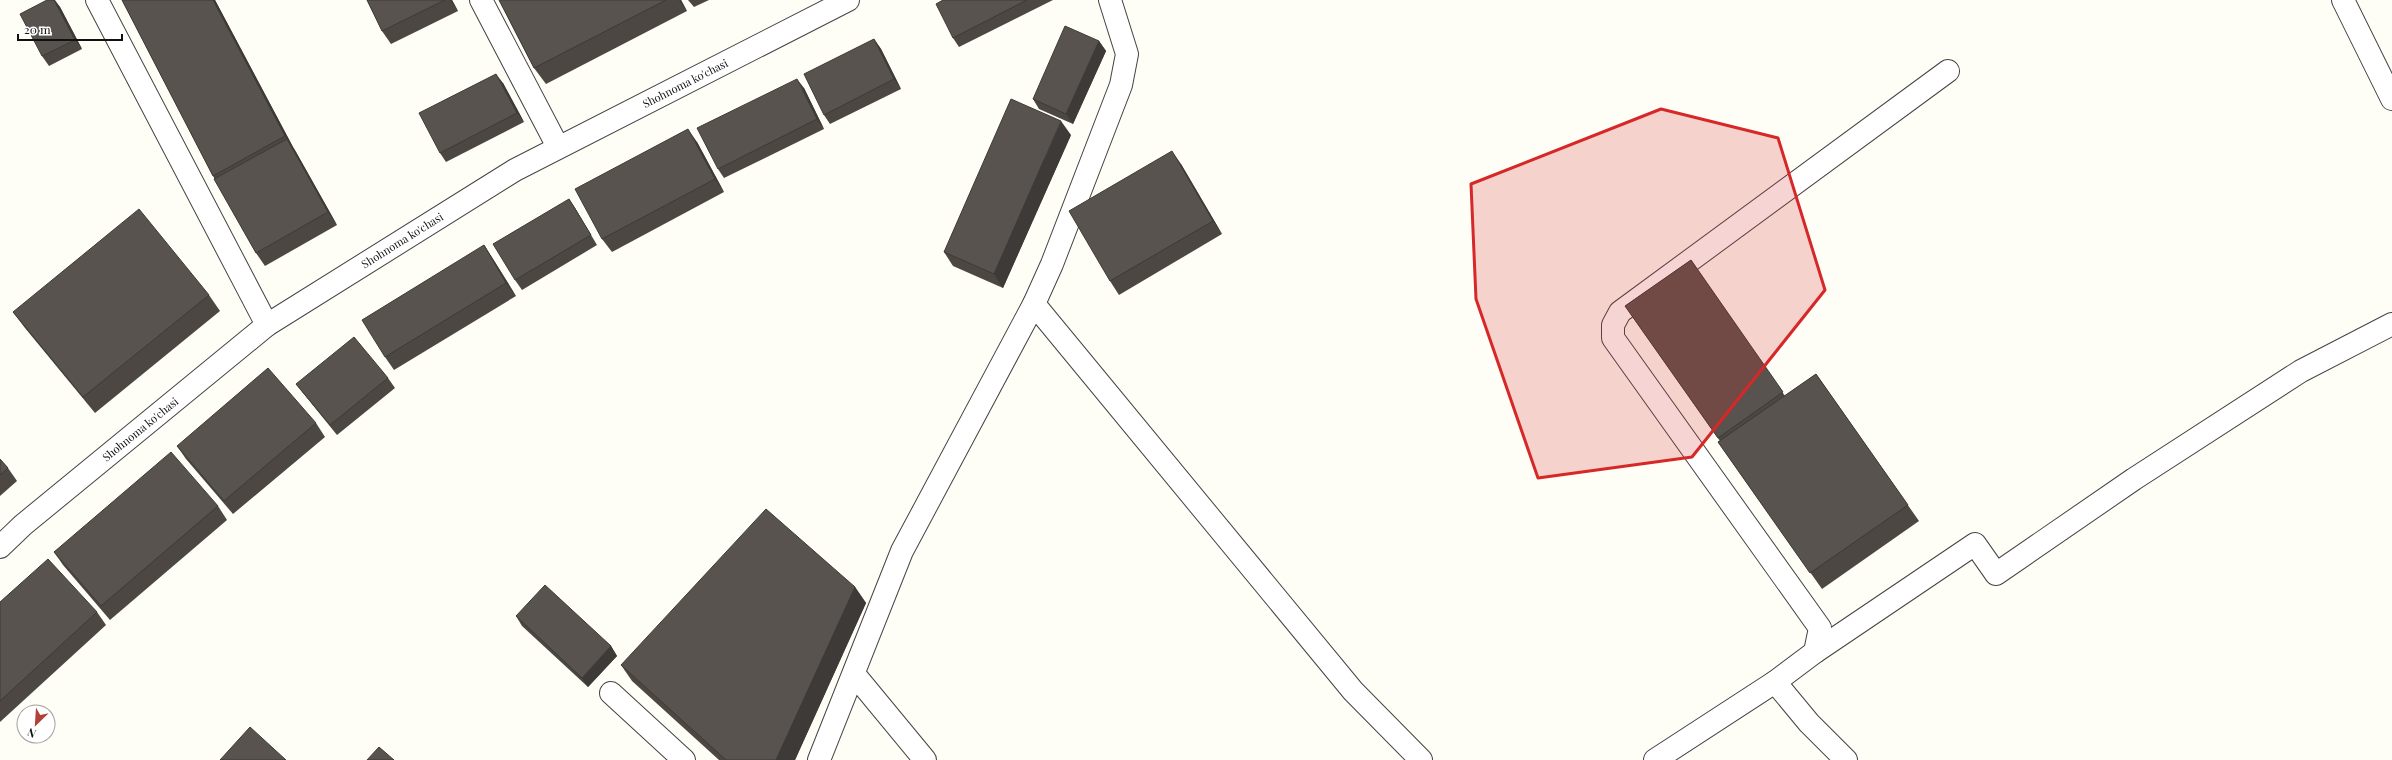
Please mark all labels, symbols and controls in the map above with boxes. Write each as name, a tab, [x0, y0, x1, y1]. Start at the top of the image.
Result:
scale bar	[18, 16, 122, 42]
text: 20 m	[24, 21, 51, 37]
street label: Shohnoma ko'chasi	[640, 55, 730, 111]
street label: Shohnoma ko'chasi	[358, 209, 446, 271]
street label: Shohnoma ko'chasi	[99, 394, 181, 464]
north arrow	[16, 704, 56, 744]
text: N	[25, 725, 38, 742]

